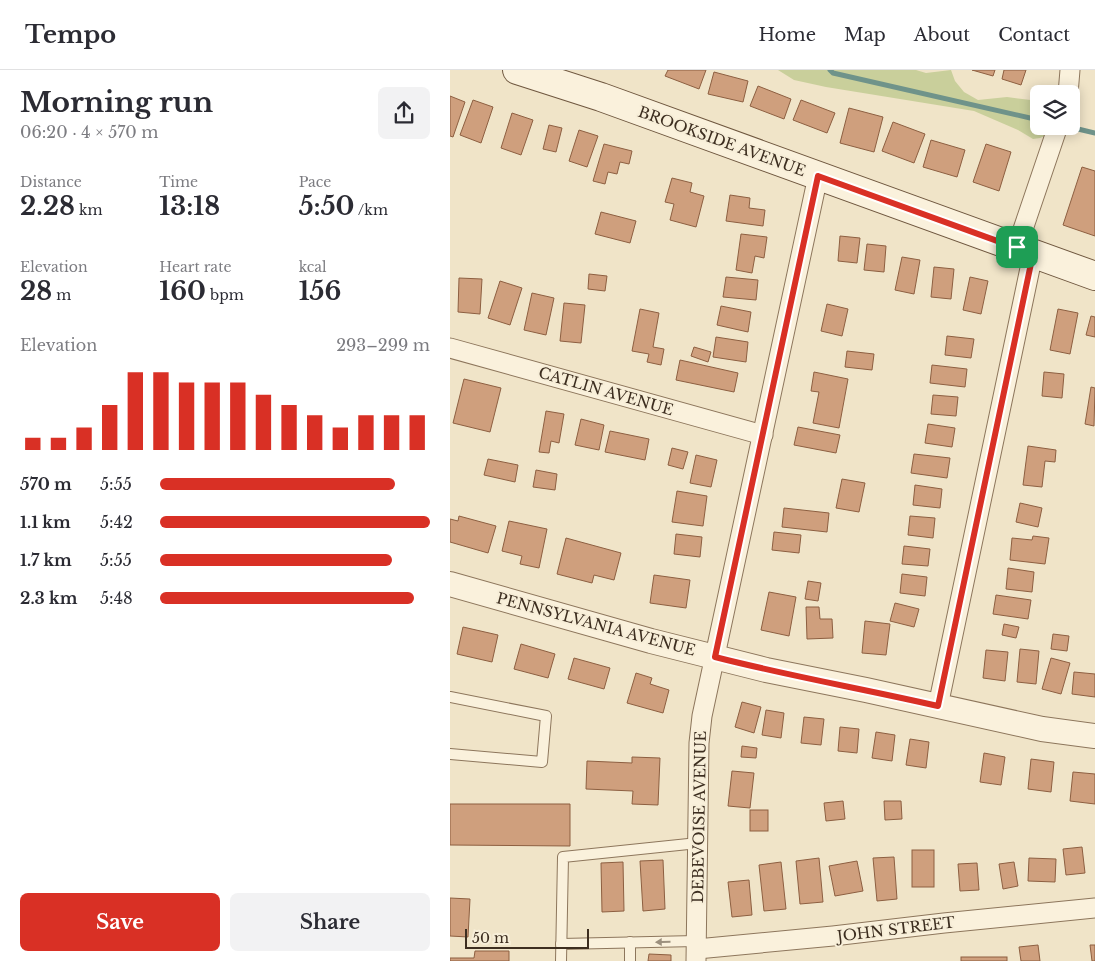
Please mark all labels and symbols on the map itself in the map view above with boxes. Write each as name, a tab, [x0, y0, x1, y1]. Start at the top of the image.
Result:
street label: BROOKSIDE AVENUE	[636, 102, 808, 180]
pin	[996, 226, 1038, 268]
street label: CATLIN AVENUE	[536, 363, 676, 419]
street label: PENNSYLVANIA AVENUE	[494, 588, 698, 660]
street label: DEBEVOISE AVENUE	[688, 731, 710, 903]
street label: JOHN STREET	[834, 912, 956, 946]
scale bar	[465, 926, 589, 949]
one-way arrow	[655, 938, 671, 946]

